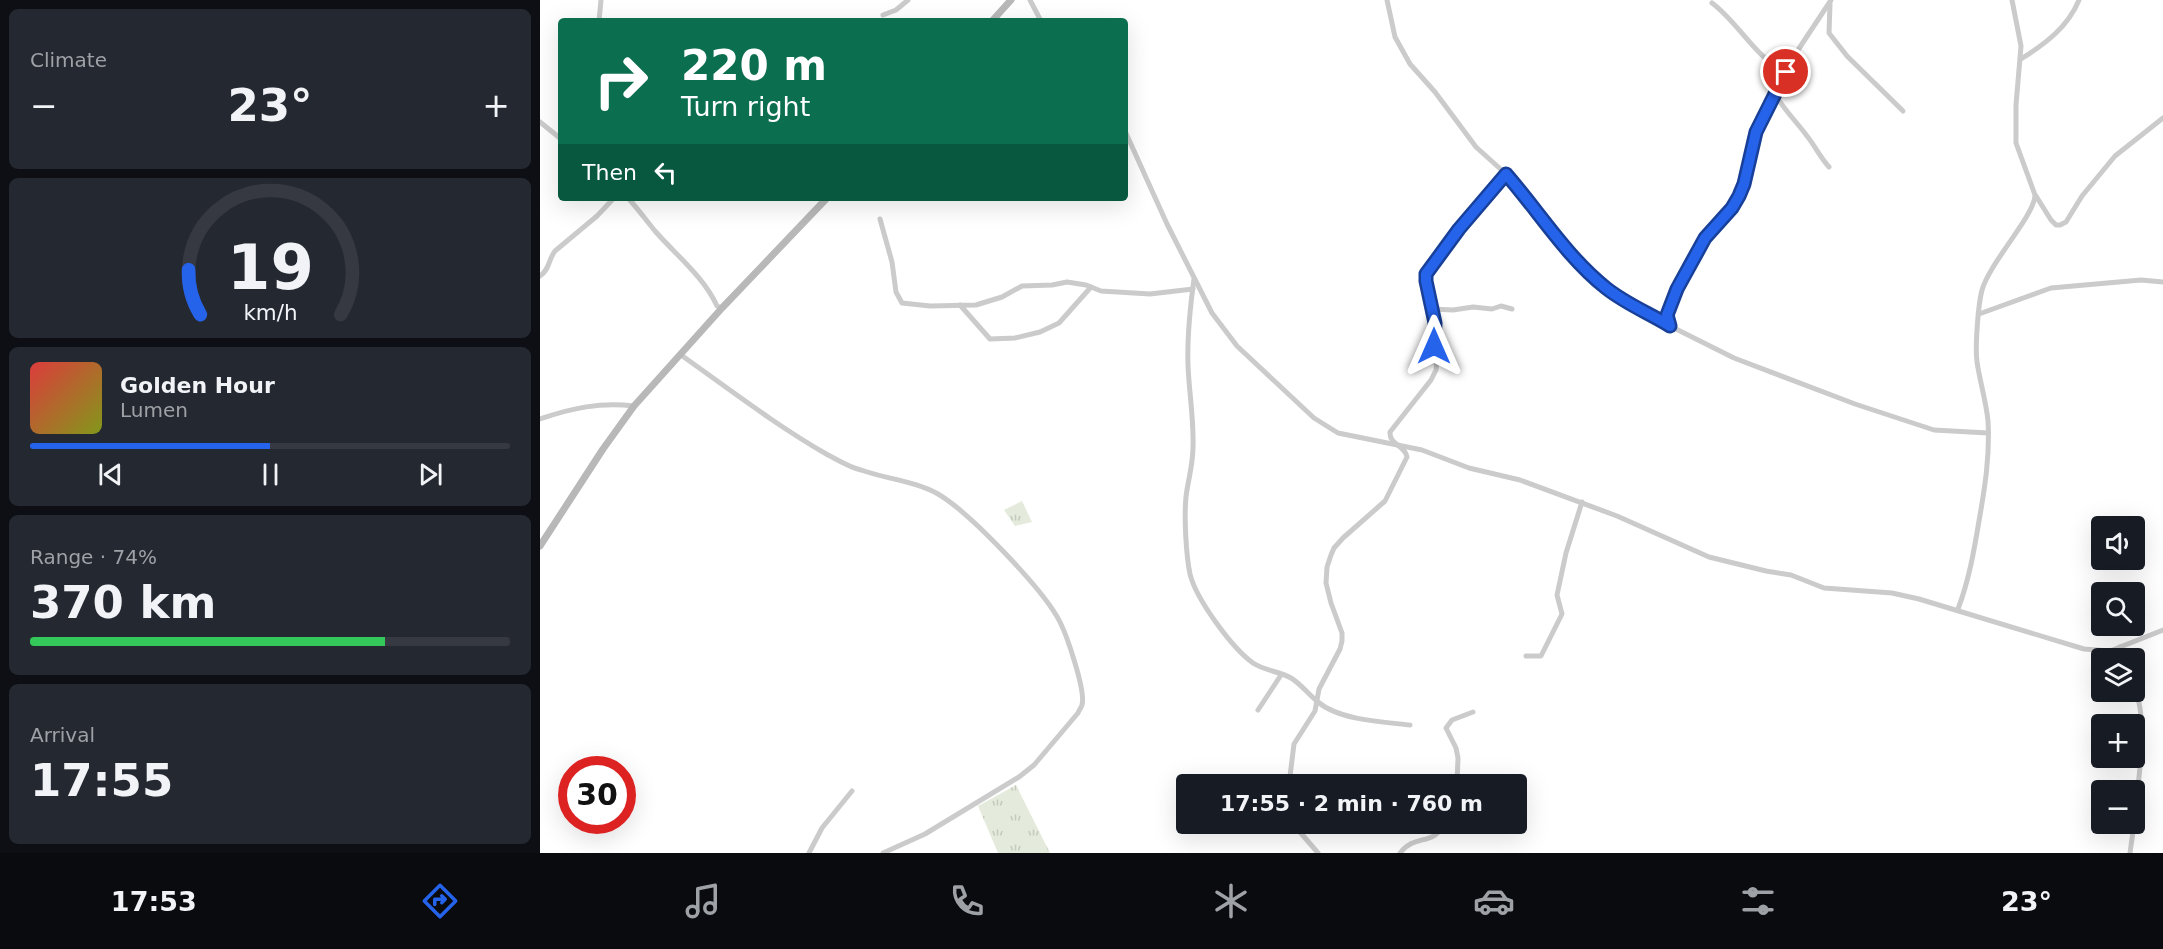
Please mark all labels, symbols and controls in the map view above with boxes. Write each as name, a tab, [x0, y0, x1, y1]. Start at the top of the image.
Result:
text: 220 m	[681, 41, 827, 90]
icon: right	[582, 42, 660, 120]
pin	[1760, 46, 1811, 97]
text: Climate	[30, 48, 107, 72]
icon: arrive	[1769, 55, 1802, 88]
text: 23°	[227, 79, 313, 132]
text: −	[30, 86, 58, 125]
text: +	[482, 86, 510, 125]
text: Turn right	[681, 91, 810, 122]
icon: left	[649, 156, 682, 189]
text: Then	[582, 160, 637, 185]
text: 19	[227, 231, 313, 304]
text: km/h	[243, 300, 297, 325]
position arrow	[1402, 314, 1466, 378]
text: Golden Hour	[120, 373, 275, 398]
text: Lumen	[120, 398, 188, 422]
icon: previous	[94, 458, 127, 491]
icon: pause	[254, 458, 287, 491]
icon: next	[414, 458, 447, 491]
map controls	[2091, 516, 2145, 834]
button: sound	[2091, 516, 2145, 570]
text: Range · 74%	[30, 545, 157, 569]
text: 370 km	[30, 576, 216, 629]
button: search	[2091, 582, 2145, 636]
button: layers	[2091, 648, 2145, 702]
button: +	[2091, 714, 2145, 768]
text: Arrival	[30, 723, 95, 747]
text: 17:55	[30, 754, 173, 807]
speed limit sign: 30	[558, 756, 636, 834]
button: −	[2091, 780, 2145, 834]
text: 17:55 · 2 min · 760 m	[1220, 791, 1483, 816]
icon: directions	[419, 880, 461, 922]
icon: music	[682, 880, 724, 922]
icon: phone	[946, 880, 988, 922]
icon: climate	[1210, 880, 1252, 922]
icon: car	[1473, 880, 1515, 922]
icon: filters	[1737, 880, 1779, 922]
text: 17:53	[111, 886, 197, 917]
text: 23°	[2001, 886, 2052, 917]

